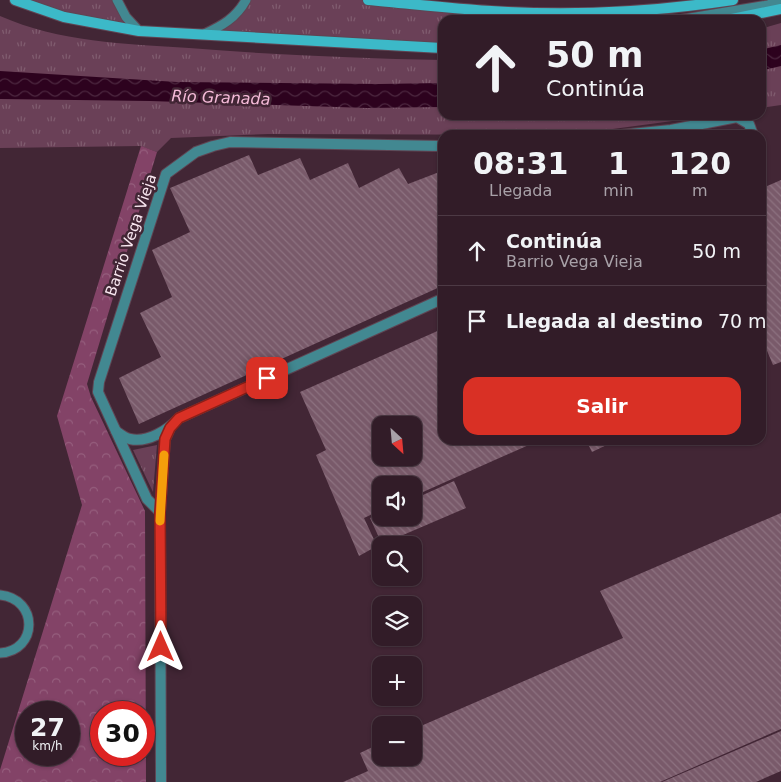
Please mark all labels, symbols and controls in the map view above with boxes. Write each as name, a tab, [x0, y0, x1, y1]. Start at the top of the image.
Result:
icon: ahead	[463, 35, 528, 100]
text: 50 m	[546, 35, 643, 75]
text: Continúa	[546, 76, 645, 101]
water label: Río Granada	[171, 86, 271, 109]
text: 08:31	[473, 146, 568, 181]
text: 1	[608, 146, 629, 181]
text: 120	[668, 146, 731, 181]
street label: Barrio Vega Vieja	[102, 171, 160, 299]
text: Llegada	[489, 181, 552, 200]
text: min	[603, 181, 634, 200]
text: m	[692, 181, 708, 200]
text: Continúa	[506, 230, 602, 252]
icon: ahead	[463, 237, 491, 265]
text: 50 m	[692, 240, 741, 262]
text: Barrio Vega Vieja	[506, 252, 643, 271]
icon: arrive	[463, 307, 491, 335]
text: Llegada al destino	[506, 310, 703, 332]
text: 70 m	[718, 310, 767, 332]
pin	[246, 357, 288, 399]
icon: arrive	[253, 364, 281, 392]
button: Salir	[463, 377, 741, 435]
north arrow	[372, 416, 422, 466]
map controls	[372, 416, 422, 766]
button: sound	[372, 476, 422, 526]
button: search	[372, 536, 422, 586]
button: layers	[372, 596, 422, 646]
position arrow	[134, 620, 186, 672]
button: +	[372, 656, 422, 706]
speed limit sign: 30	[90, 701, 155, 766]
text: 27	[30, 713, 65, 742]
button: −	[372, 716, 422, 766]
text: km/h	[32, 739, 63, 753]

